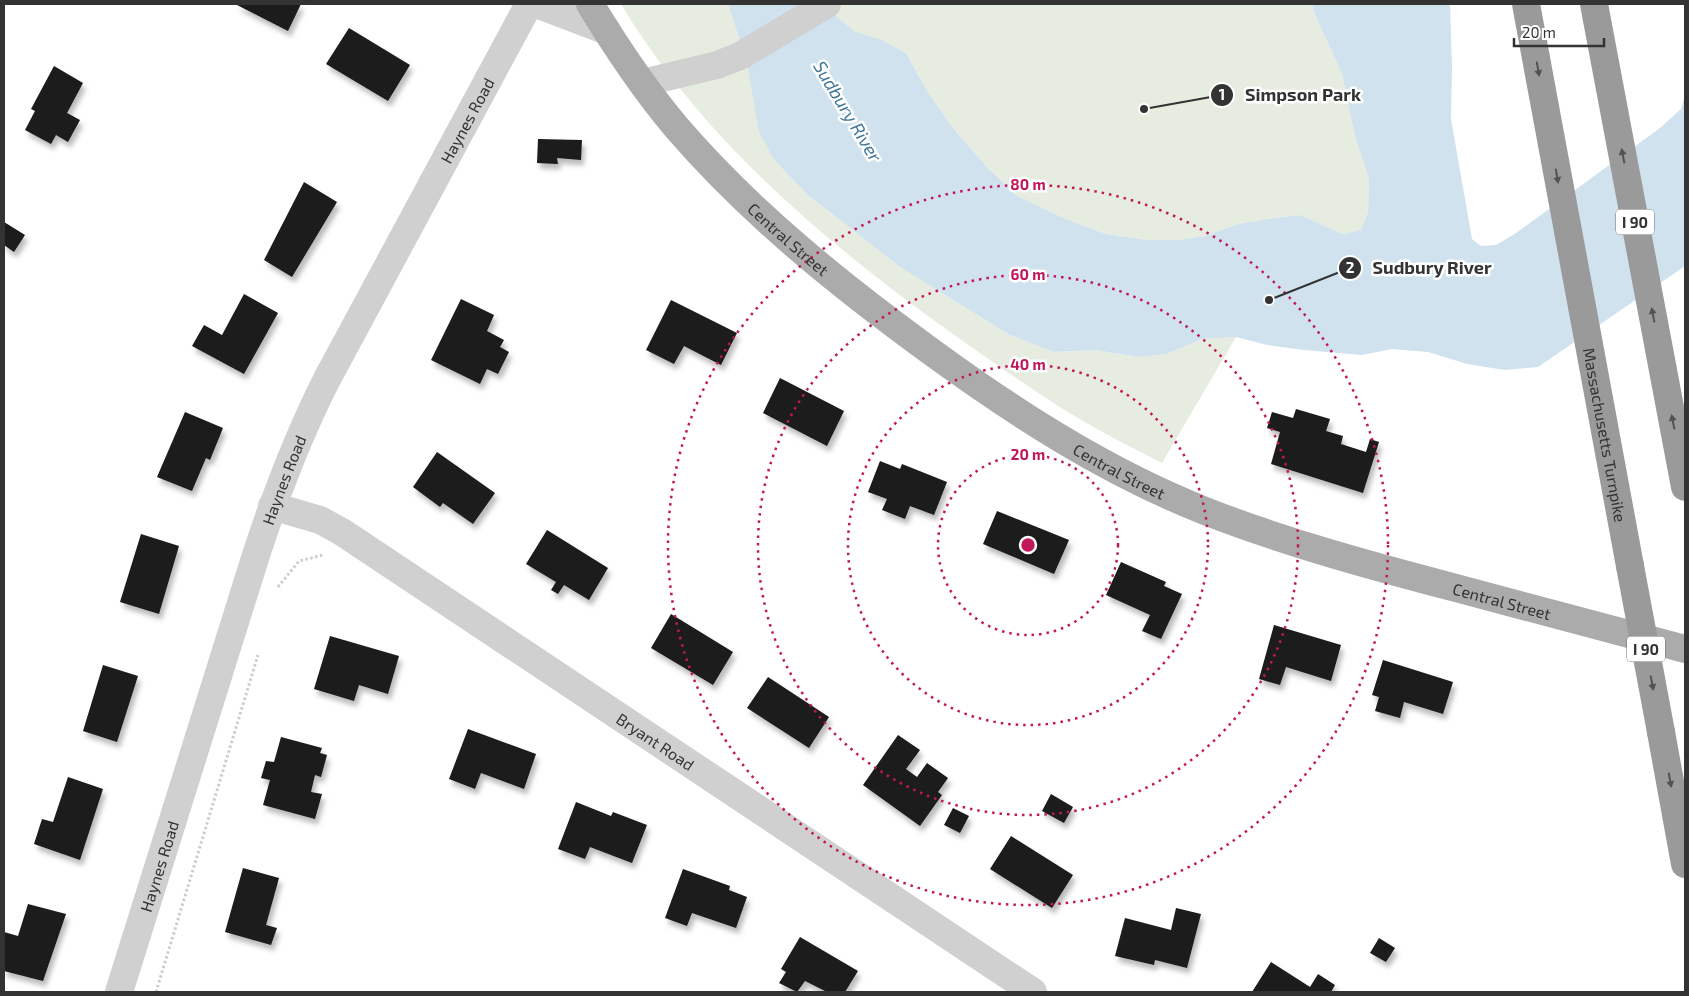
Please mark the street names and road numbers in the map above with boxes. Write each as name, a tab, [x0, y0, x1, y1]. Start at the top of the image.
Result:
street label: Haynes Road	[436, 74, 497, 166]
street label: Central Street	[745, 198, 833, 279]
road number: I 90	[1616, 210, 1654, 234]
street label: Massachusetts Turnpike	[1580, 346, 1631, 523]
street label: Haynes Road	[258, 432, 309, 527]
street label: Central Street	[1070, 439, 1168, 502]
street label: Central Street	[1451, 578, 1553, 623]
road number: I 90	[1627, 636, 1665, 662]
street label: Bryant Road	[613, 708, 698, 774]
street label: Haynes Road	[135, 818, 182, 914]

